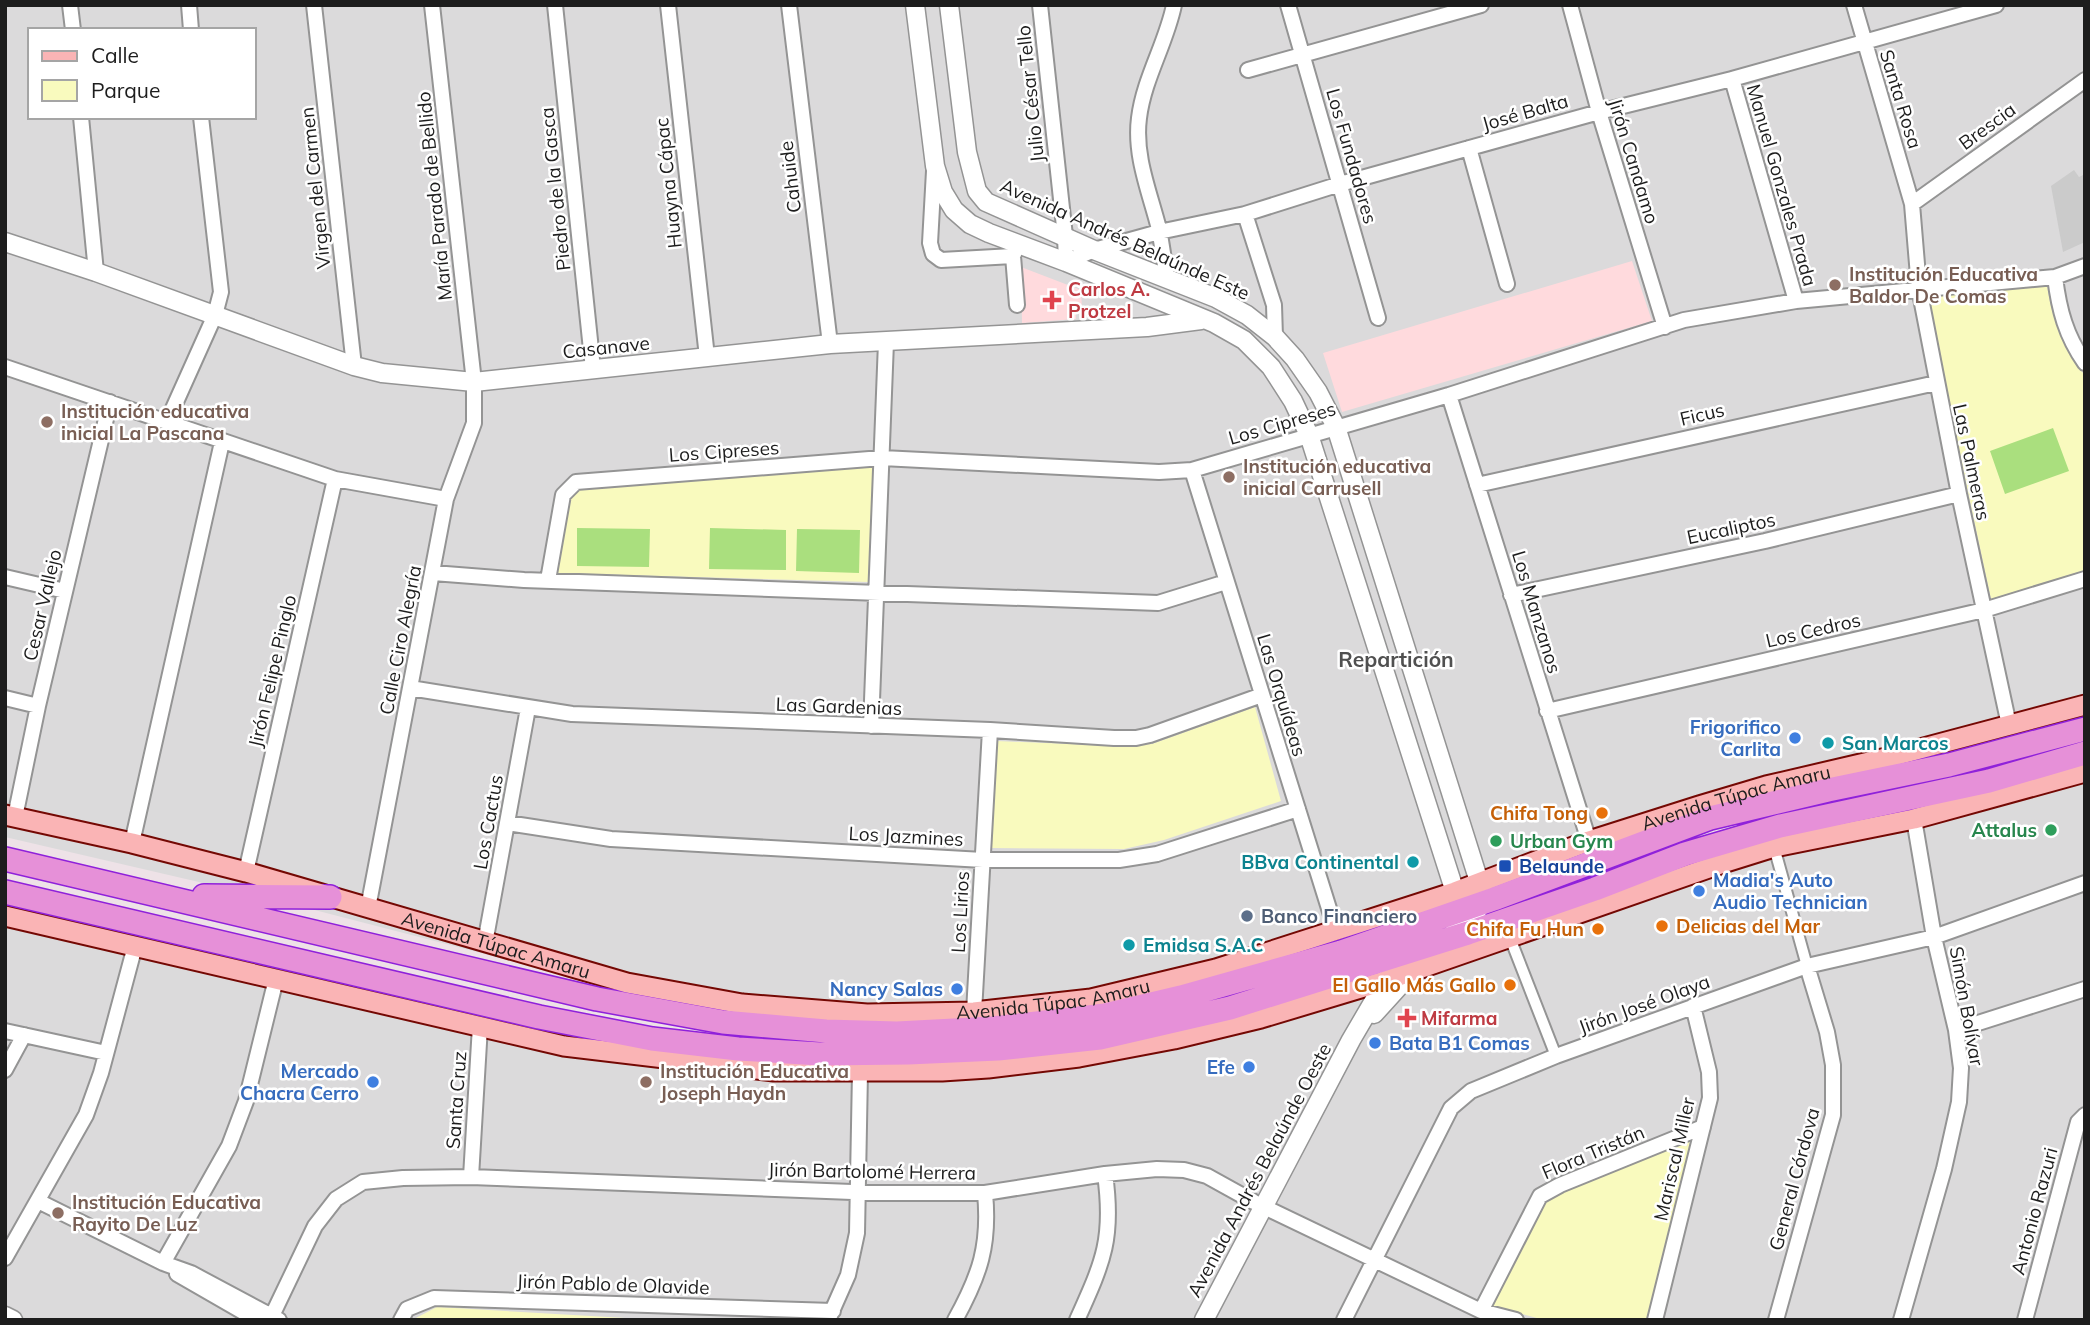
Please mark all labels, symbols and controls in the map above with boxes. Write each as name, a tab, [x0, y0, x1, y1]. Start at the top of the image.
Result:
street label: Julio César Tello	[1011, 24, 1049, 164]
legend	[28, 28, 256, 119]
text: Calle	[91, 42, 139, 68]
street label: Santa Rosa	[1875, 47, 1927, 151]
text: Parque	[91, 77, 160, 103]
street label: Manuel Gonzales Prada	[1742, 81, 1822, 289]
street label: Los Fundadores	[1321, 86, 1383, 226]
street label: José Balta	[1479, 88, 1571, 136]
street label: María Parado de Bellido	[411, 90, 457, 302]
street label: Jirón Candamo	[1604, 95, 1664, 227]
street label: Brescia	[1954, 97, 2020, 155]
street label: Virgen del Carmen	[295, 106, 335, 270]
street label: Piedro de la Gasca	[534, 106, 576, 272]
street label: Huayna Cápac	[649, 117, 687, 249]
street label: Cahuide	[774, 140, 806, 214]
street label: Avenida Andrés Belaúnde Este	[997, 173, 1253, 305]
place label: Institución Educativa Baldor De Comas	[1849, 262, 2038, 308]
place label: Carlos A. Protzel	[1068, 277, 1150, 323]
marker: Institución Educativa Baldor De Comas	[1827, 277, 1843, 293]
marker: Carlos A. Protzel	[1042, 290, 1062, 310]
street label: Casanave	[561, 330, 651, 364]
street label: Los Cipreses	[1225, 396, 1339, 450]
street label: Ficus	[1677, 397, 1727, 431]
place label: Institución educativa inicial La Pascana	[61, 399, 249, 445]
street label: Las Palmeras	[1948, 401, 1996, 523]
marker: Institución educativa inicial La Pascana	[39, 414, 55, 430]
street label: Los Cipreses	[668, 435, 780, 467]
place label: Institución educativa inicial Carrusell	[1243, 454, 1431, 500]
marker: Institución educativa inicial Carrusell	[1221, 469, 1237, 485]
street label: Eucaliptos	[1684, 507, 1778, 549]
street label: Cesar Vallejo	[18, 547, 66, 663]
street label: Los Manzanos	[1507, 548, 1567, 676]
street label: Calle Ciro Alegría	[374, 563, 426, 717]
street label: Jirón Felipe Pinglo	[243, 592, 301, 750]
street label: Los Cedros	[1763, 607, 1863, 653]
street label: Las Orquídeas	[1252, 631, 1312, 759]
district label: Repartición	[1338, 646, 1454, 672]
street label: Las Gardenias	[775, 692, 903, 720]
place label: Frigorifico Carlita	[1690, 715, 1781, 761]
marker: Frigorifico Carlita	[1787, 730, 1803, 746]
place label: San Marcos	[1842, 731, 1948, 755]
marker: San Marcos	[1820, 735, 1836, 751]
street label: Avenida Túpac Amaru	[1638, 759, 1833, 836]
street label: Los Cactus	[468, 773, 508, 871]
place label: Chifa Tong	[1490, 801, 1588, 825]
marker: Chifa Tong	[1594, 805, 1610, 821]
place label: Attalus	[1972, 818, 2037, 842]
street label: Los Jazmines	[848, 821, 964, 851]
marker: Attalus	[2043, 822, 2059, 838]
place label: Urban Gym	[1510, 829, 1613, 853]
marker: Urban Gym	[1488, 833, 1504, 849]
place label: BBva Continental	[1241, 850, 1399, 874]
marker: BBva Continental	[1405, 854, 1421, 870]
place label: Belaunde	[1519, 854, 1604, 878]
marker: Belaunde	[1497, 858, 1513, 874]
place label: Madia's Auto Audio Technician	[1713, 868, 1868, 914]
street label: Los Lirios	[946, 870, 974, 954]
marker: Madia's Auto Audio Technician	[1691, 883, 1707, 899]
place label: Banco Financiero	[1261, 904, 1417, 928]
street label: Avenida Túpac Amaru	[399, 906, 593, 984]
marker: Banco Financiero	[1239, 908, 1255, 924]
place label: Delicias del Mar	[1676, 914, 1821, 938]
place label: Chifa Fu Hun	[1466, 917, 1584, 941]
marker: Delicias del Mar	[1654, 918, 1670, 934]
marker: Chifa Fu Hun	[1590, 921, 1606, 937]
place label: Emidsa S.A.C	[1143, 933, 1263, 957]
marker: Emidsa S.A.C	[1121, 937, 1137, 953]
street label: Simón Bolívar	[1945, 944, 1989, 1068]
street label: Jirón José Olaya	[1575, 969, 1713, 1039]
street label: Avenida Túpac Amaru	[956, 973, 1152, 1024]
place label: El Gallo Más Gallo	[1332, 973, 1496, 997]
place label: Nancy Salas	[830, 977, 943, 1001]
marker: El Gallo Más Gallo	[1502, 977, 1518, 993]
marker: Nancy Salas	[949, 981, 965, 997]
place label: Mifarma	[1421, 1006, 1498, 1030]
marker: Mifarma	[1399, 1010, 1415, 1026]
place label: Bata B1 Comas	[1389, 1031, 1530, 1055]
marker: Bata B1 Comas	[1367, 1035, 1383, 1051]
street label: Avenida Andrés Belaúnde Oeste	[1182, 1039, 1336, 1301]
street label: Santa Cruz	[441, 1050, 471, 1150]
place label: Efe	[1207, 1055, 1235, 1079]
place label: Mercado Chacra Cerro	[240, 1059, 359, 1105]
place label: Institución Educativa Joseph Haydn	[660, 1059, 849, 1105]
marker: Efe	[1241, 1059, 1257, 1075]
marker: Mercado Chacra Cerro	[365, 1074, 381, 1090]
marker: Institución Educativa Joseph Haydn	[638, 1074, 654, 1090]
street label: Mariscal Miller	[1648, 1095, 1700, 1223]
street label: General Córdova	[1763, 1105, 1825, 1253]
street label: Flora Tristán	[1538, 1120, 1648, 1184]
street label: Antonio Razuri	[2005, 1145, 2063, 1277]
street label: Jirón Bartolomé Herrera	[768, 1157, 976, 1185]
place label: Institución Educativa Rayito De Luz	[72, 1190, 261, 1236]
marker: Institución Educativa Rayito De Luz	[50, 1205, 66, 1221]
street label: Jirón Pablo de Olavide	[516, 1269, 710, 1299]

